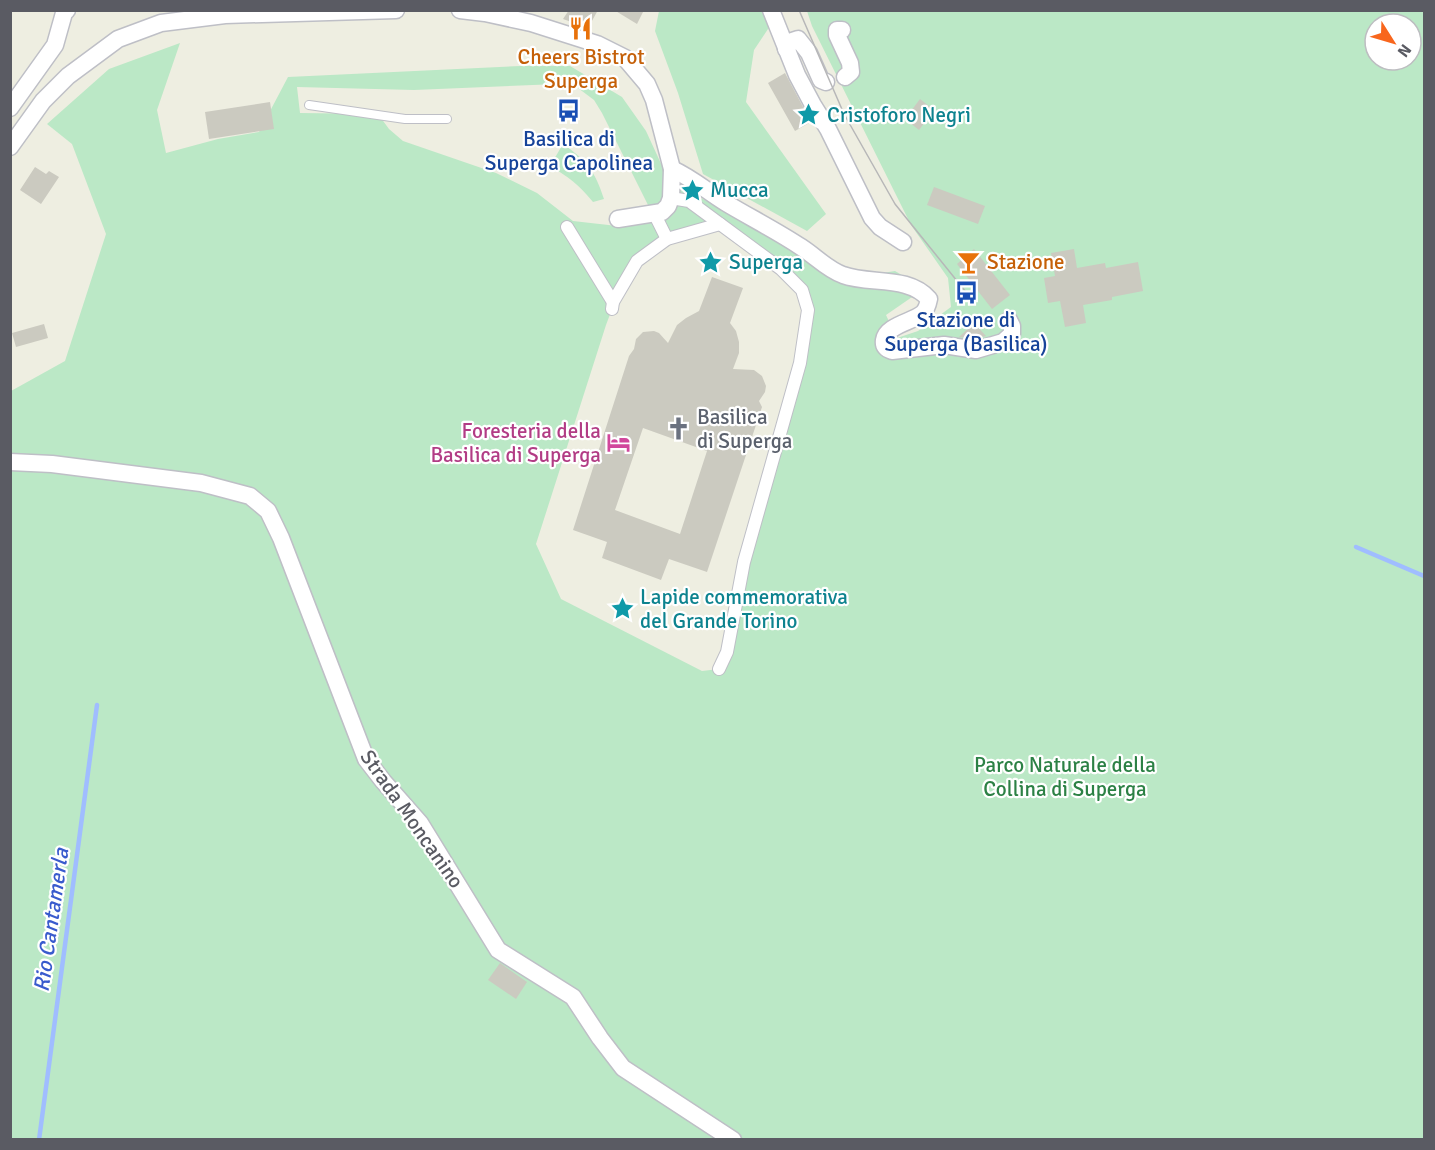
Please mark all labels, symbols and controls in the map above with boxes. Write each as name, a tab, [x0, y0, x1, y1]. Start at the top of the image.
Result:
north arrow	[1363, 12, 1423, 72]
restaurant icon: Cheers Bistrot Superga	[568, 16, 594, 42]
text: N	[1393, 40, 1416, 61]
place label: Cheers Bistrot Superga	[517, 44, 645, 94]
bus stop icon: Basilica di Superga Capolinea	[556, 98, 582, 124]
place icon: Cristoforo Negri	[796, 102, 822, 128]
place label: Cristoforo Negri	[827, 102, 971, 128]
place label: Basilica di Superga Capolinea	[485, 126, 653, 176]
place icon: Mucca	[679, 177, 705, 203]
place label: Mucca	[710, 177, 769, 203]
place icon: Superga	[698, 249, 724, 275]
place label: Superga	[729, 249, 803, 275]
bar icon: Stazione	[956, 249, 982, 275]
place label: Stazione	[987, 249, 1065, 275]
bus stop icon: Stazione di Superga (Basilica)	[953, 279, 979, 305]
place label: Stazione di Superga (Basilica)	[884, 307, 1048, 357]
place label: Basilica di Superga	[697, 404, 792, 454]
church icon: Basilica di Superga	[666, 416, 692, 442]
place label: Foresteria della Basilica di Superga	[430, 418, 601, 468]
hotel icon: Foresteria della Basilica di Superga	[606, 430, 632, 456]
place label: Lapide commemorativa del Grande Torino	[640, 584, 848, 634]
place icon: Lapide commemorativa del Grande Torino	[609, 596, 635, 622]
street label: Strada Moncanino	[355, 745, 469, 893]
park label: Parco Naturale della Collina di Superga	[974, 752, 1156, 802]
water label: Rio Cantamerla	[28, 846, 75, 994]

